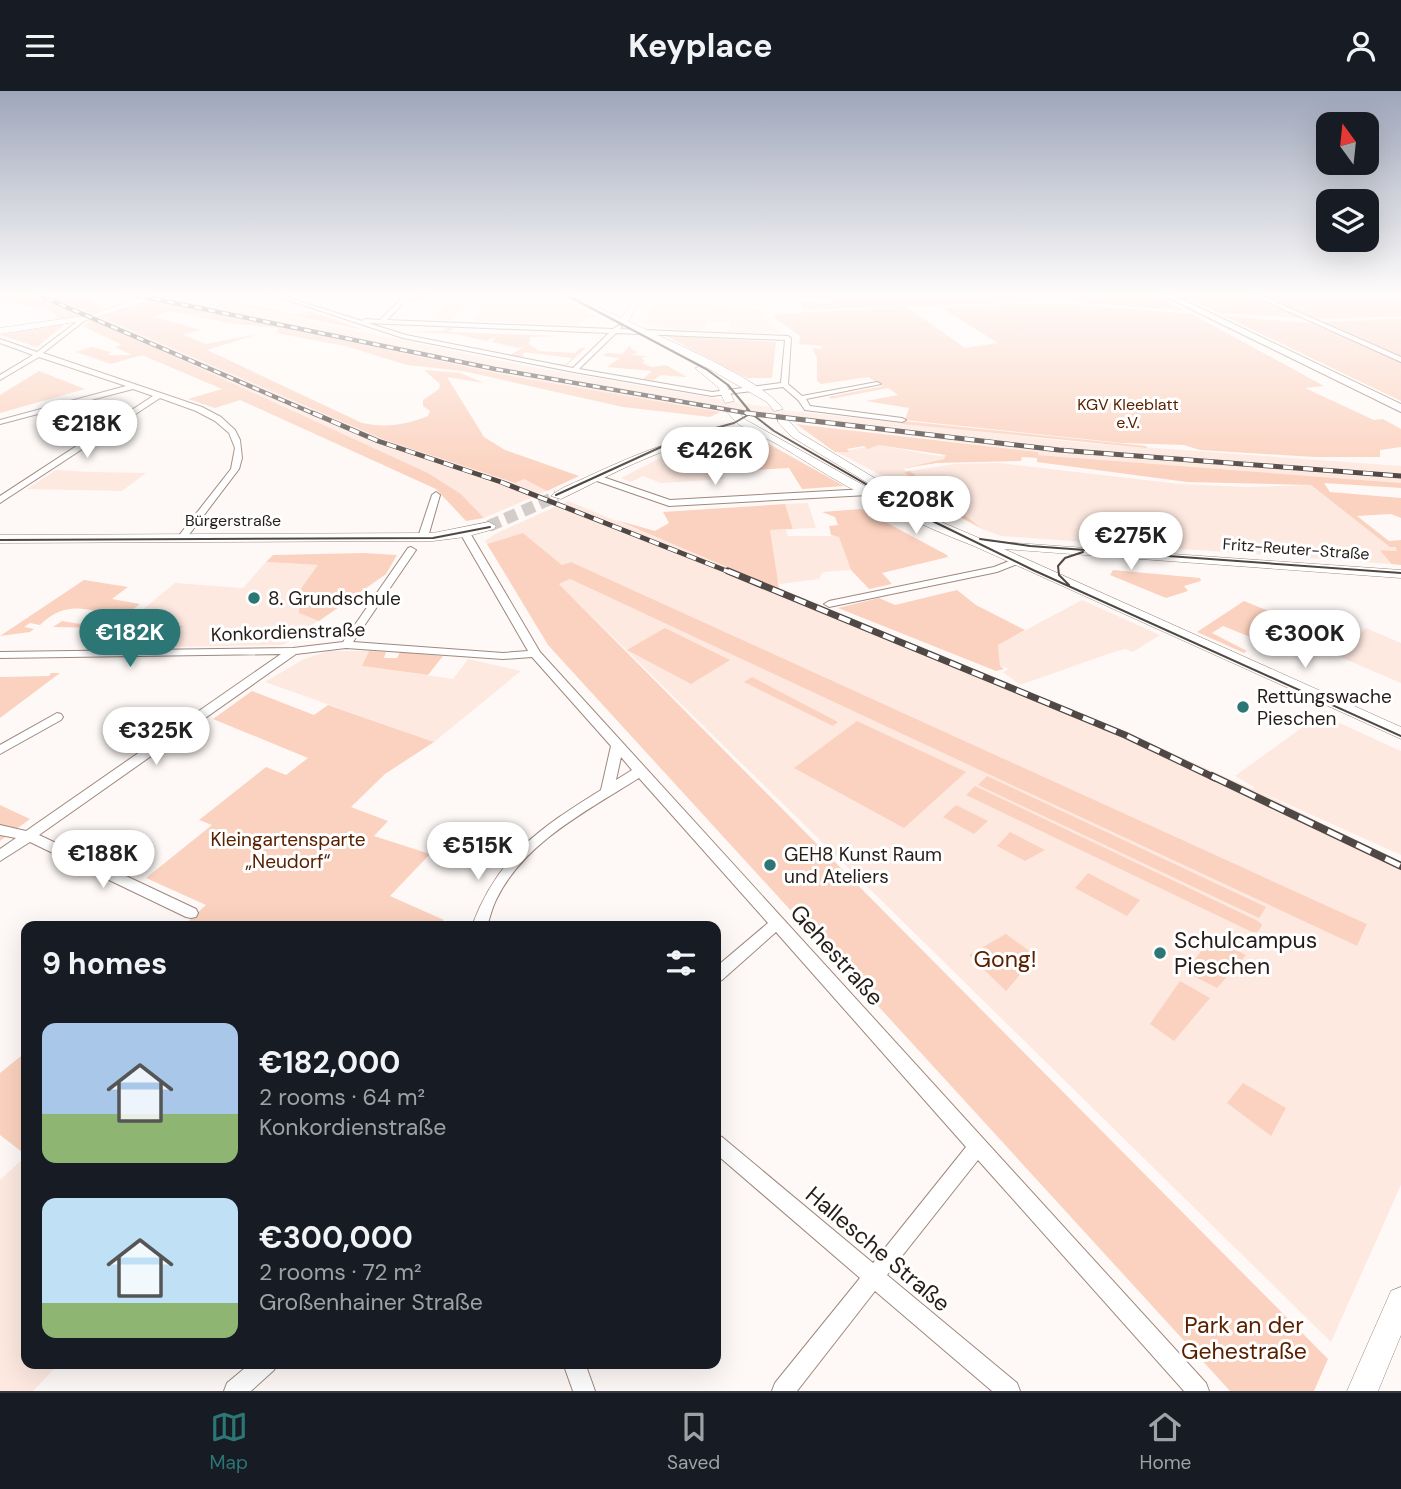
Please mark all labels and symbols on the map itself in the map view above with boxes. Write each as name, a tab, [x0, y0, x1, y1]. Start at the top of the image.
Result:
north arrow	[1316, 112, 1379, 175]
park label: KGV Kleeblatt e.V.	[1077, 394, 1179, 433]
pin: €218K	[38, 401, 136, 460]
pin: €426K	[666, 427, 764, 487]
pin: €208K	[867, 477, 965, 536]
street label: Bürgerstraße	[185, 510, 281, 531]
pin: €275K	[1082, 512, 1180, 572]
street label: Fritz-Reuter-Straße	[1222, 533, 1370, 565]
place label: 8. Grundschule	[268, 586, 401, 611]
marker: 8. Grundschule	[246, 590, 262, 606]
pin: €182K	[81, 609, 179, 669]
pin: €300K	[1256, 611, 1354, 670]
street label: Konkordienstraße	[210, 617, 366, 647]
place label: Rettungswache Pieschen	[1257, 684, 1392, 731]
marker: Rettungswache Pieschen	[1235, 699, 1251, 715]
pin: €325K	[107, 707, 205, 767]
pin: €515K	[429, 823, 527, 882]
park label: Kleingartensparte „Neudorf“	[210, 827, 366, 874]
pin: €188K	[54, 831, 152, 890]
place label: GEH8 Kunst Raum und Ateliers	[784, 842, 942, 889]
marker: GEH8 Kunst Raum und Ateliers	[762, 857, 778, 873]
street label: Gehestraße	[784, 898, 890, 1012]
place label: Schulcampus Pieschen	[1174, 925, 1317, 981]
park label: Gong!	[974, 944, 1036, 974]
marker: Schulcampus Pieschen	[1152, 945, 1168, 961]
street label: Hallesche Straße	[799, 1180, 957, 1318]
park label: Park an der Gehestraße	[1181, 1310, 1307, 1366]

